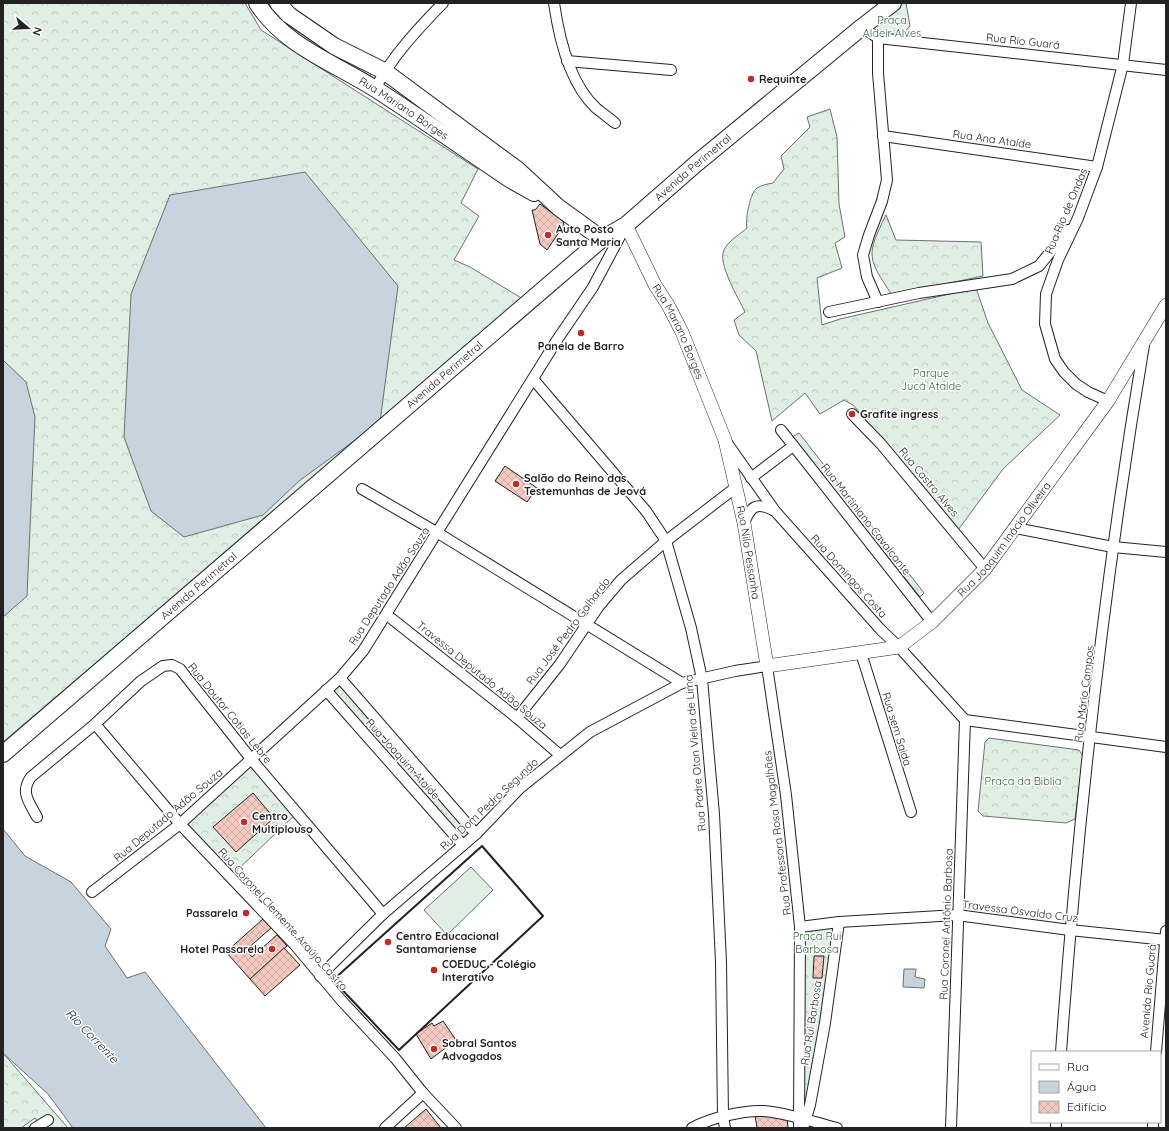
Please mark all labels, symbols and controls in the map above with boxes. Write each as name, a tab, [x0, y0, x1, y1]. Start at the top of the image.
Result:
north arrow	[8, 8, 48, 48]
park label: Praça Aldeir Alves	[863, 13, 921, 40]
text: N	[30, 25, 45, 37]
street label: Rua Rio Guará	[986, 30, 1060, 52]
place label: Requinte	[759, 72, 807, 86]
street label: Rua Mariano Borges	[357, 74, 451, 143]
marker: Requinte	[746, 74, 756, 84]
street label: Rua Ana Ataíde	[952, 127, 1032, 151]
street label: Avenida Perimetral	[652, 131, 734, 204]
street label: Rua Rio de Ondas	[1042, 166, 1090, 256]
place label: Auto Posto Santa Maria	[556, 222, 621, 249]
marker: Auto Posto Santa Maria	[543, 230, 553, 240]
street label: Rua Mariano Borges	[649, 281, 707, 381]
marker: Panela de Barro	[576, 328, 586, 338]
street label: Avenida Perimetral	[403, 338, 485, 411]
place label: Panela de Barro	[538, 339, 624, 353]
park label: Parque Jucá Ataíde	[901, 366, 961, 393]
place label: Grafite ingress	[860, 407, 938, 421]
marker: Grafite ingress	[847, 409, 857, 419]
street label: Rua Castro Alves	[896, 445, 962, 519]
street label: Rua Martiniano Cavalcante	[818, 460, 914, 578]
place label: Salão do Reino das Testemunhas de Jeová	[524, 471, 646, 498]
marker: Salão do Reino das Testemunhas de Jeová	[511, 479, 521, 489]
street label: Rua Joaquim Inácio Oliveira	[954, 479, 1054, 600]
street label: Rua Nilo Pessanha	[733, 504, 763, 600]
street label: Rua Deputado Adão Souza	[346, 524, 432, 648]
street label: Rua Domingos Costa	[808, 531, 890, 621]
street label: Avenida Perimetral	[157, 549, 240, 623]
street label: Rua José Pedro Galhardo	[523, 574, 613, 687]
street label: Travessa Deputado Adão Souza	[414, 618, 550, 732]
street label: Rua Mário Campos	[1071, 645, 1097, 743]
street label: Rua Doutor Cotias Lebre	[185, 660, 275, 766]
street label: Rua Padre Oton Vieira de Lima	[681, 674, 709, 832]
street label: Rua sem Saida	[879, 691, 915, 767]
street label: Rua Joaquim Ataíde	[363, 716, 443, 802]
street label: Rua Professora Rosa Magalhães	[760, 750, 794, 916]
street label: Rua Dom Pedro Segundo	[437, 755, 541, 853]
street label: Rua Deputado Adão Souza	[111, 765, 225, 865]
park label: Praça da Biblia	[985, 774, 1061, 788]
place label: Centro Multiplouso	[252, 809, 313, 836]
marker: Centro Multiplouso	[239, 817, 249, 827]
street label: Rua Coronel Clemente Araújo Castro	[215, 845, 351, 993]
street label: Rua Coronel Antônio Barbosa	[936, 848, 956, 1000]
street label: Travessa Osvaldo Cruz	[961, 897, 1079, 925]
place label: Passarela	[186, 906, 238, 920]
marker: Passarela	[241, 908, 251, 918]
place label: Centro Educacional Santamariense	[396, 929, 499, 956]
park label: Praça Rui Barbosa	[793, 929, 841, 956]
marker: Centro Educacional Santamariense	[383, 937, 393, 947]
place label: Hotel Passarela	[180, 942, 264, 956]
street label: Avenida Rio Guará	[1137, 943, 1159, 1039]
marker: Hotel Passarela	[267, 944, 277, 954]
place label: COEDUC - Colégio Interativo	[442, 957, 536, 984]
marker: COEDUC - Colégio Interativo	[429, 965, 439, 975]
street label: Rua Rui Barbosa	[797, 980, 825, 1066]
water label: Rio Corrente	[63, 1005, 123, 1067]
place label: Sobral Santos Advogados	[442, 1036, 517, 1063]
marker: Sobral Santos Advogados	[429, 1044, 439, 1054]
legend	[1031, 1051, 1161, 1123]
text: Rua	[1067, 1059, 1089, 1074]
text: Água	[1067, 1079, 1096, 1094]
text: Edifício	[1067, 1099, 1107, 1114]

